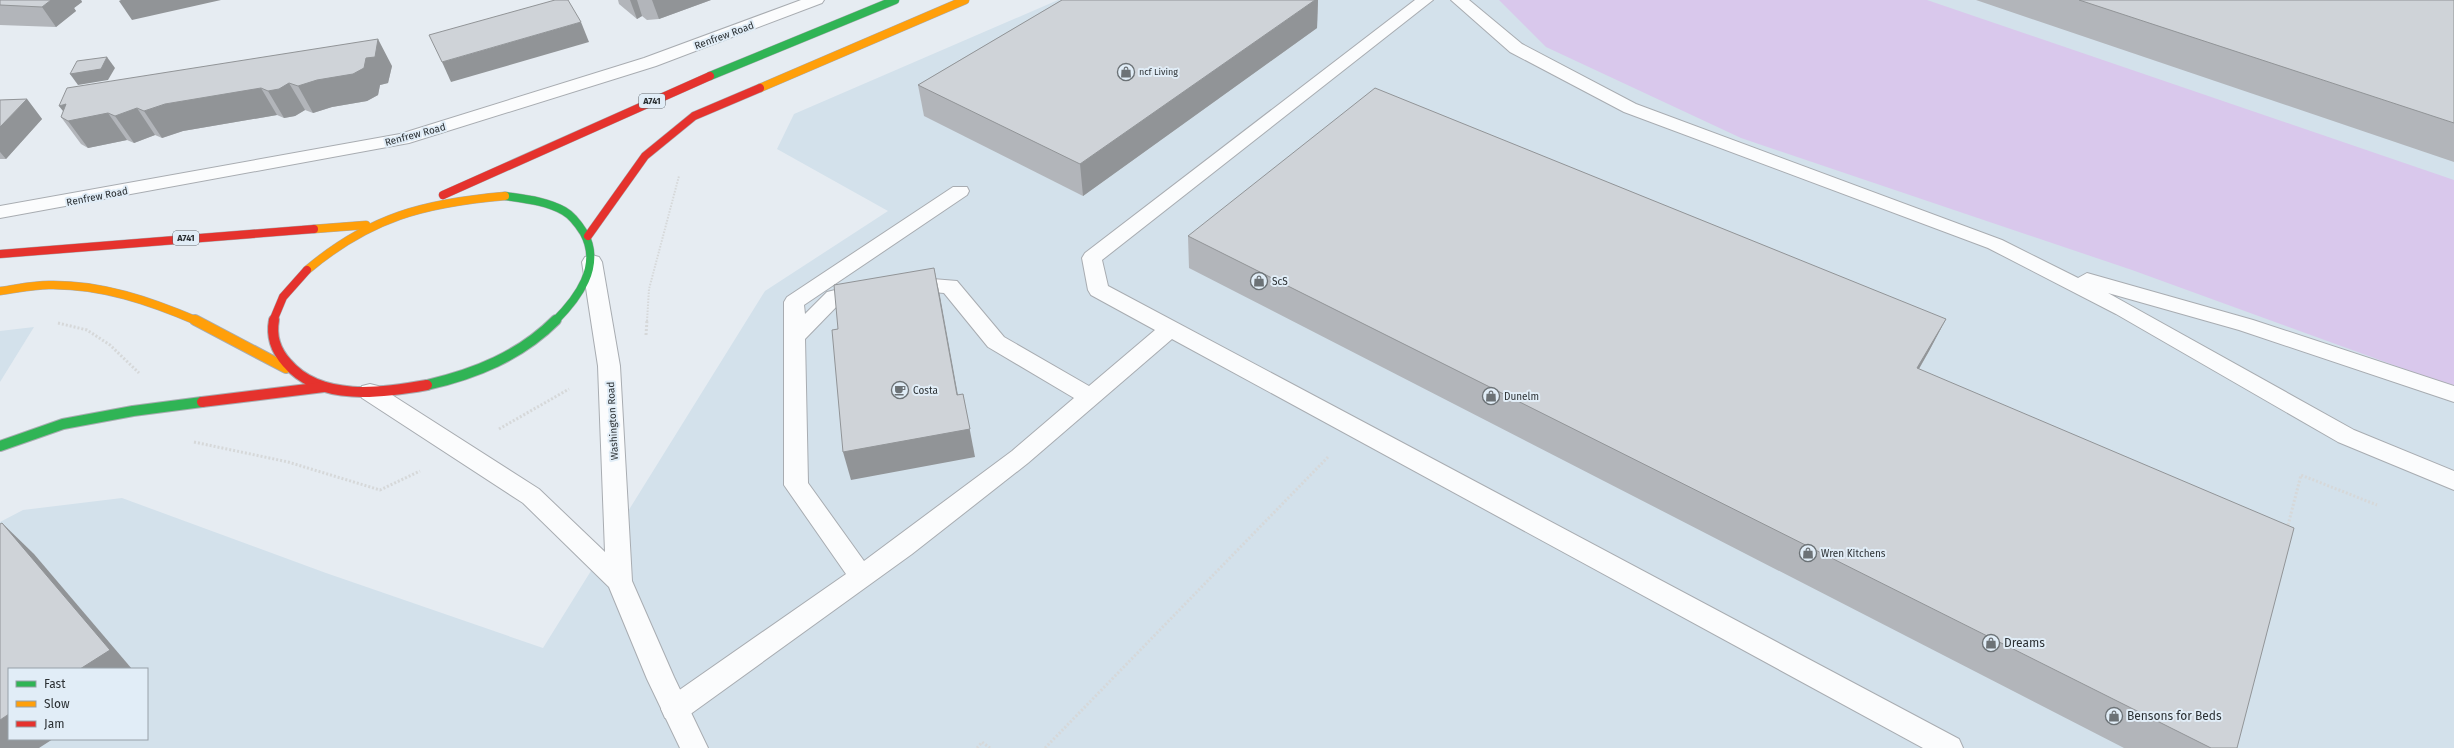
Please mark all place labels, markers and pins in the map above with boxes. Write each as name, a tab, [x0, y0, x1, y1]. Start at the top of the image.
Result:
shop icon: ncf Living	[1116, 62, 1136, 82]
place label: ncf Living	[1139, 67, 1178, 77]
shop icon: ScS	[1249, 271, 1269, 291]
place label: ScS	[1272, 276, 1288, 288]
cafe icon: Costa	[890, 380, 910, 400]
place label: Costa	[913, 385, 938, 397]
shop icon: Dunelm	[1481, 386, 1501, 406]
place label: Dunelm	[1504, 391, 1539, 403]
shop icon: Wren Kitchens	[1798, 543, 1818, 563]
place label: Wren Kitchens	[1821, 548, 1886, 560]
shop icon: Dreams	[1981, 633, 2001, 653]
place label: Dreams	[2004, 636, 2045, 650]
shop icon: Bensons for Beds	[2104, 706, 2124, 726]
place label: Bensons for Beds	[2127, 709, 2222, 723]

